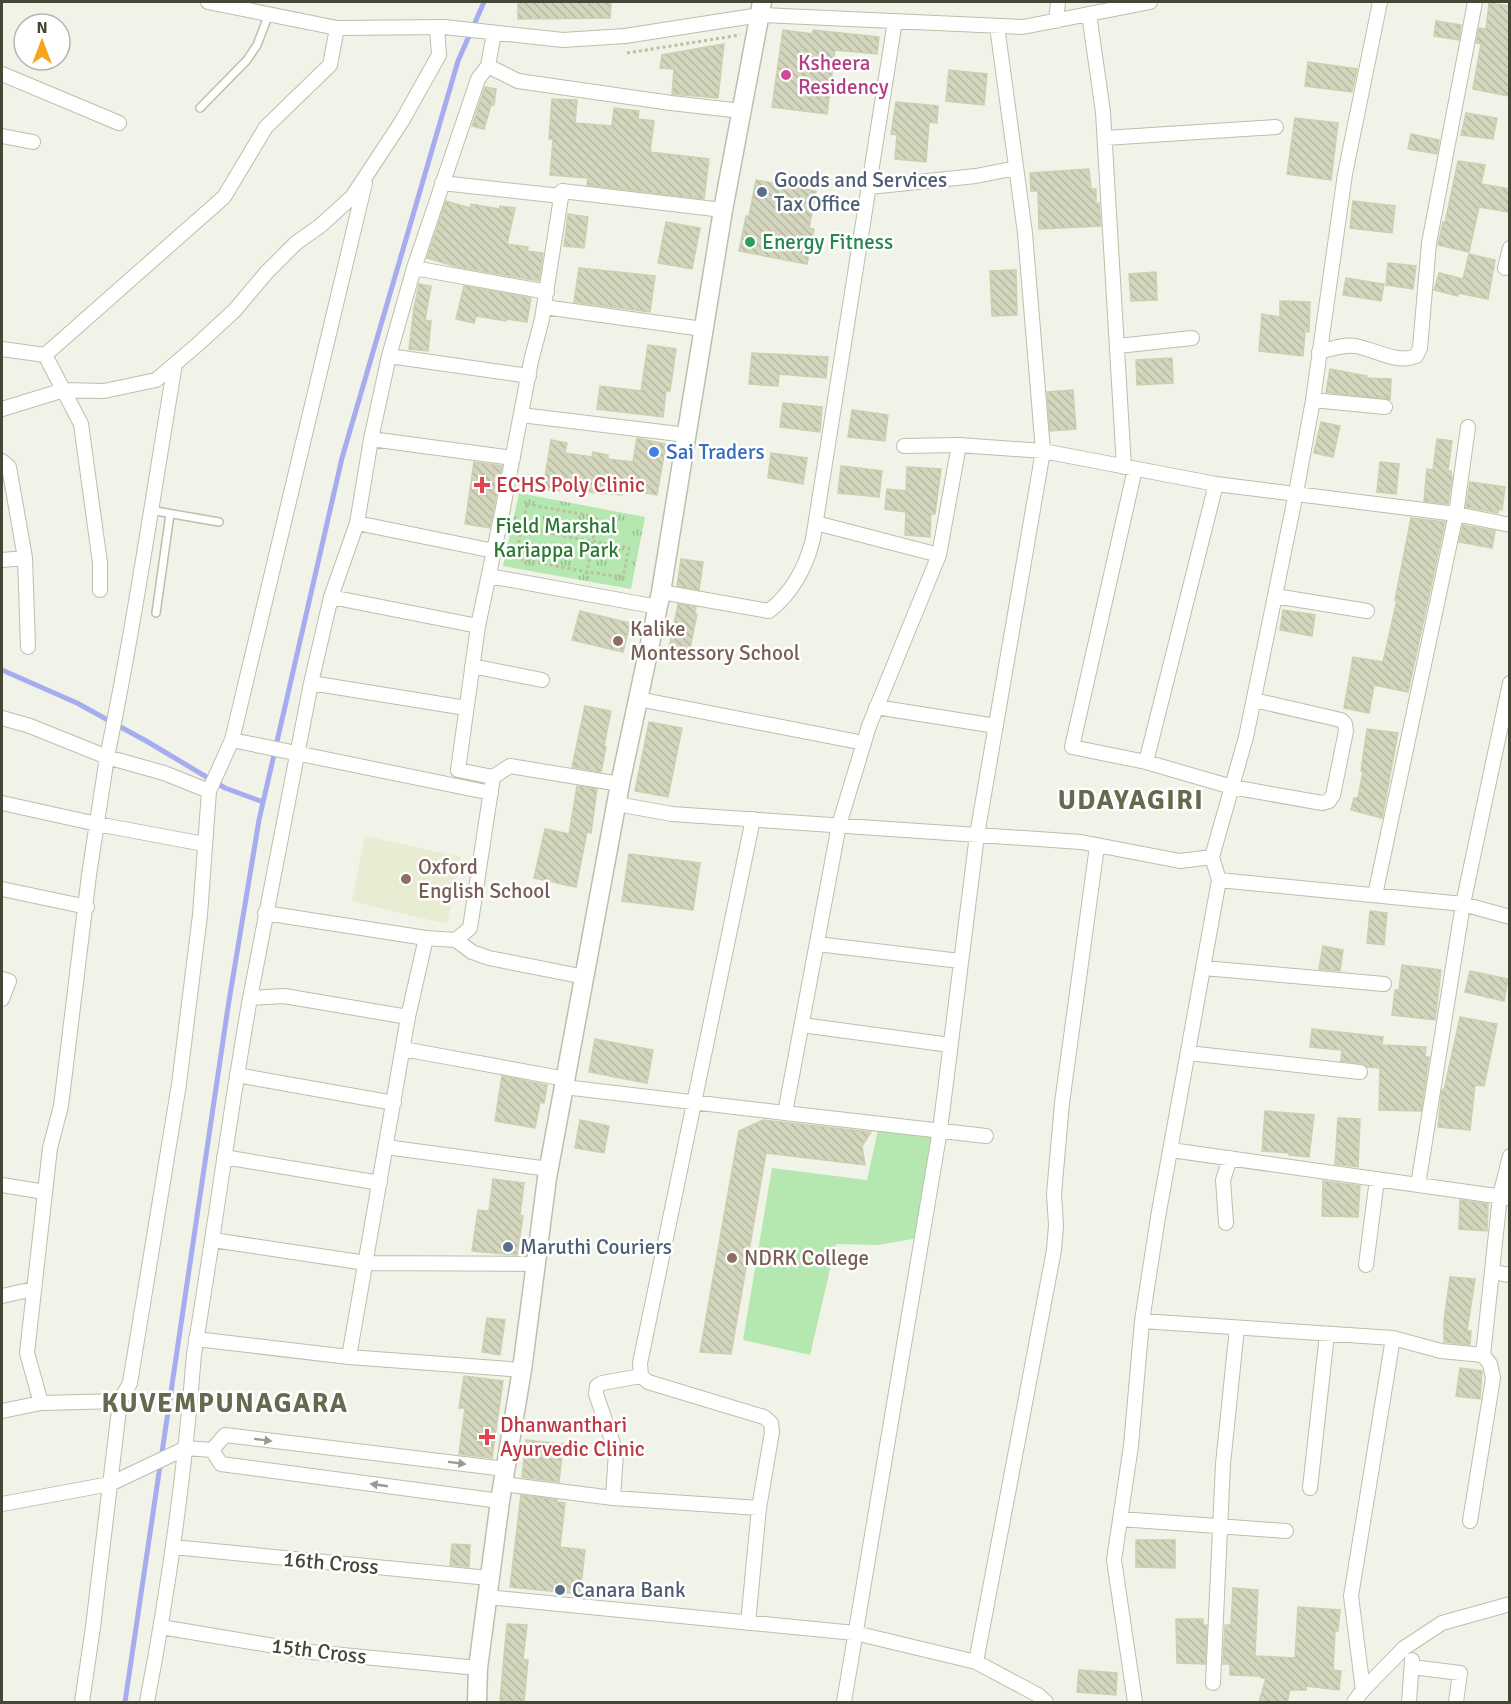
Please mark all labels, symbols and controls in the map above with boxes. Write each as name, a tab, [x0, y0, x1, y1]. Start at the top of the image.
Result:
north arrow	[12, 12, 72, 72]
text: N	[36, 18, 48, 38]
place label: Ksheera Residency	[798, 50, 889, 100]
marker: Ksheera Residency	[779, 68, 793, 82]
place label: Goods and Services Tax Office	[774, 167, 947, 217]
marker: Goods and Services Tax Office	[755, 185, 769, 199]
place label: Energy Fitness	[762, 229, 893, 255]
marker: Energy Fitness	[743, 235, 757, 249]
place label: Sai Traders	[666, 439, 765, 465]
marker: Sai Traders	[647, 445, 661, 459]
place label: ECHS Poly Clinic	[496, 472, 645, 498]
marker: ECHS Poly Clinic	[473, 476, 491, 494]
park label: Field Marshal Kariappa Park	[493, 513, 619, 563]
place label: Kalike Montessory School	[630, 616, 800, 666]
marker: Kalike Montessory School	[611, 634, 625, 648]
district label: UDAYAGIRI	[1058, 784, 1204, 817]
place label: Oxford English School	[418, 854, 550, 904]
marker: Oxford English School	[399, 872, 413, 886]
place label: Maruthi Couriers	[520, 1234, 672, 1260]
marker: Maruthi Couriers	[501, 1240, 515, 1254]
place label: NDRK College	[744, 1245, 869, 1271]
marker: NDRK College	[725, 1251, 739, 1265]
district label: KUVEMPUNAGARA	[101, 1387, 349, 1420]
place label: Dhanwanthari Ayurvedic Clinic	[500, 1412, 645, 1462]
marker: Dhanwanthari Ayurvedic Clinic	[478, 1428, 496, 1446]
one-way arrow	[254, 1435, 273, 1444]
one-way arrow	[447, 1459, 466, 1468]
one-way arrow	[370, 1481, 389, 1490]
street label: 16th Cross	[282, 1546, 380, 1580]
place label: Canara Bank	[572, 1577, 686, 1603]
marker: Canara Bank	[553, 1583, 567, 1597]
street label: 15th Cross	[270, 1632, 368, 1670]

